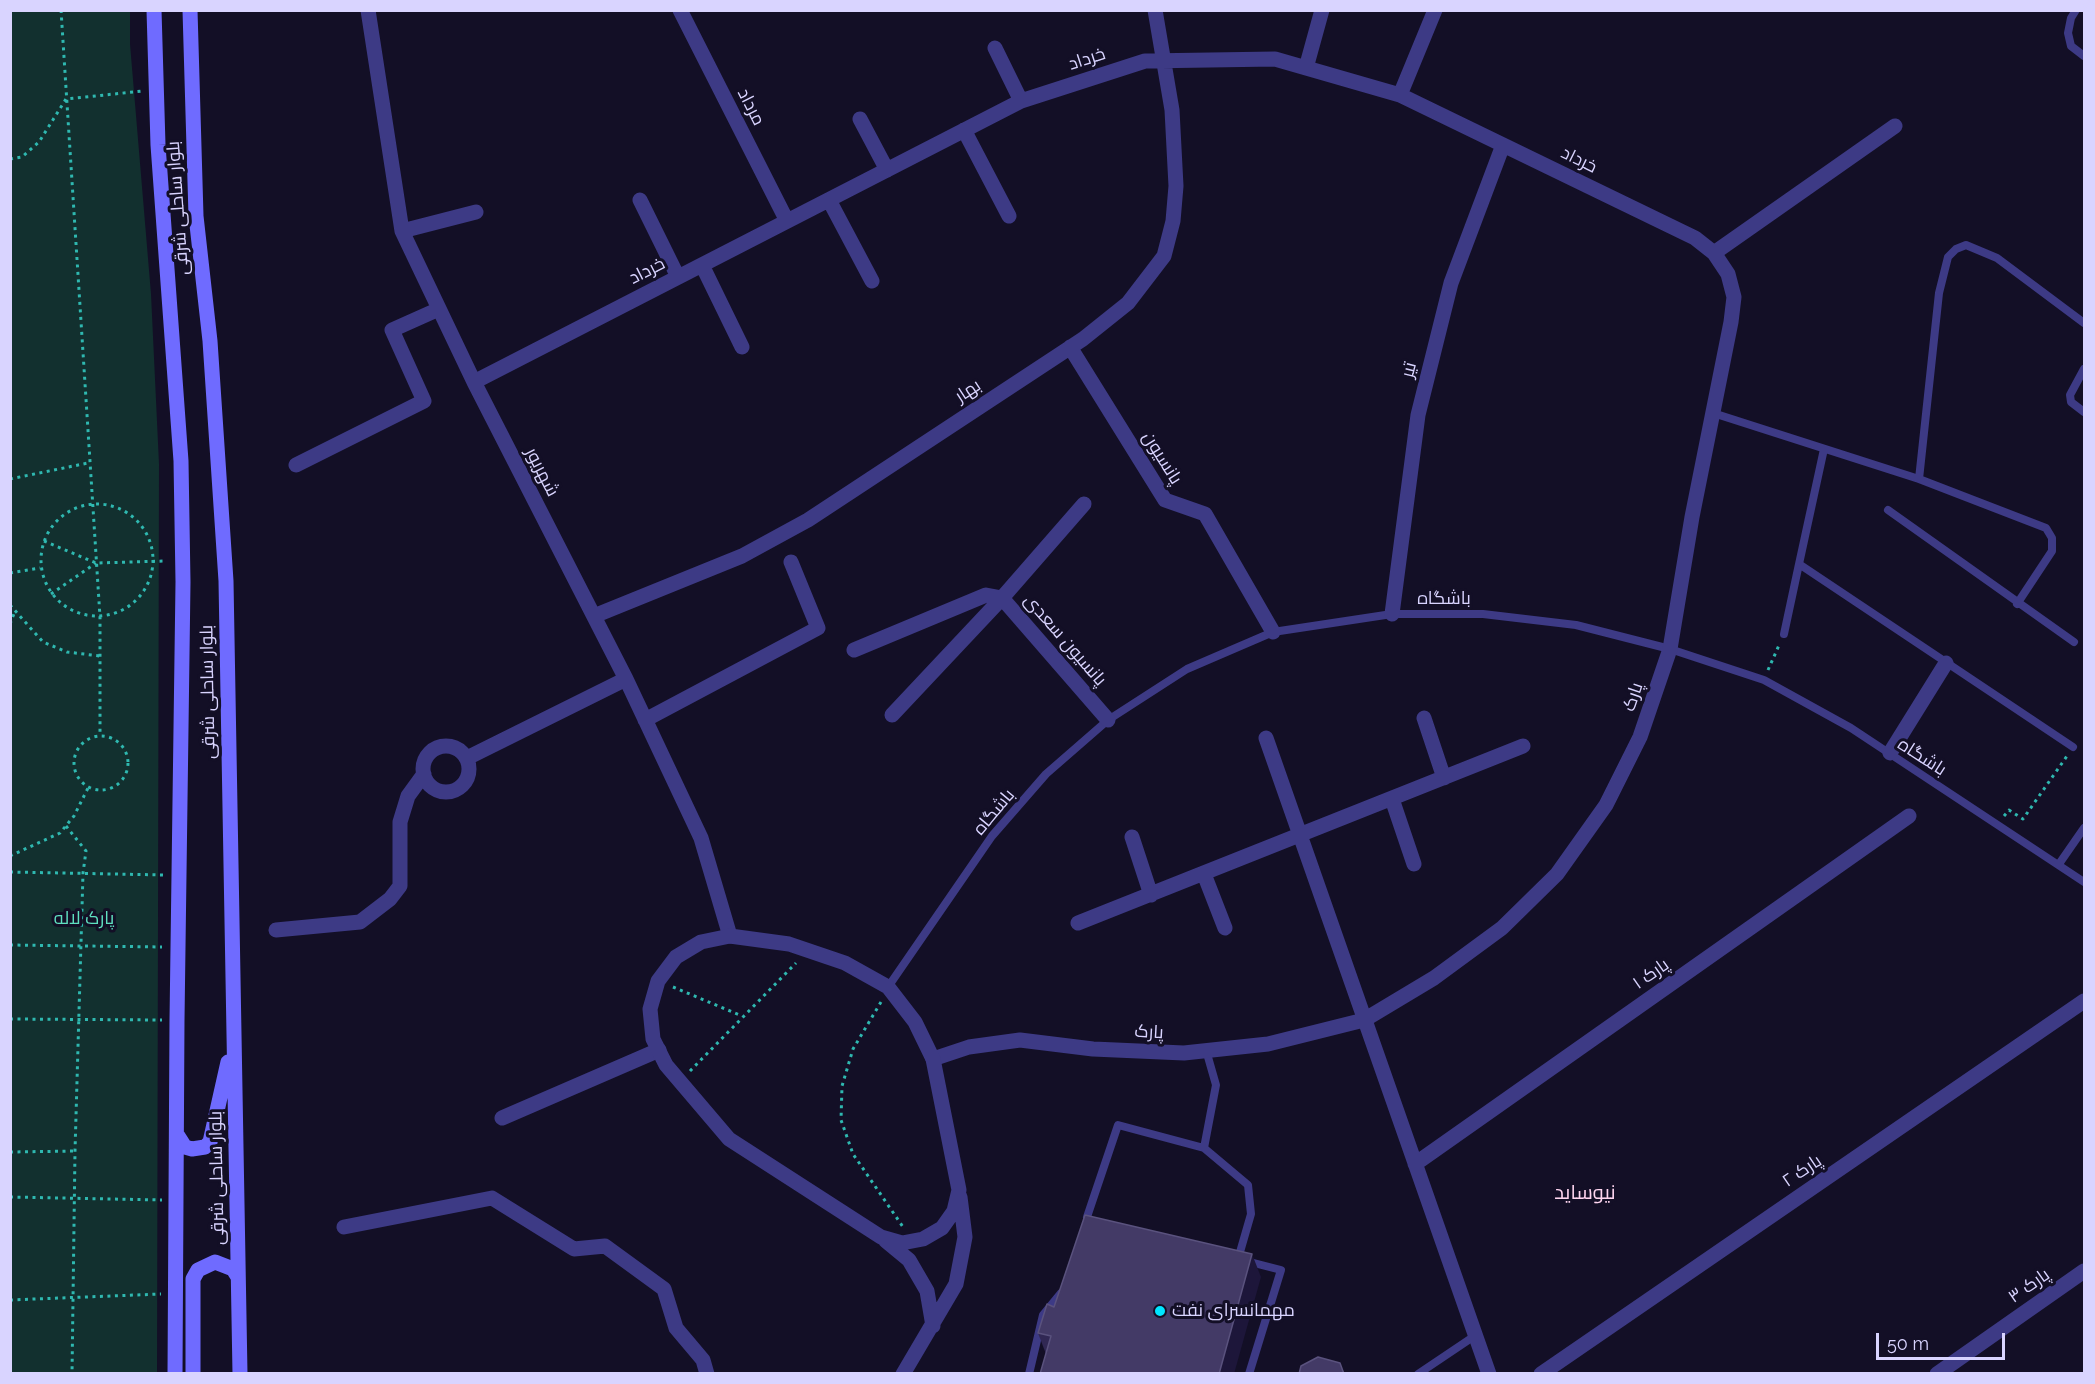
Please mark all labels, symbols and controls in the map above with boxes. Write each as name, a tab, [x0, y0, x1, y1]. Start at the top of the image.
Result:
street label: خرداد	[1066, 43, 1108, 75]
street label: مرداد	[732, 85, 770, 129]
street label: بلوار ساحلی شرقی	[163, 140, 193, 276]
street label: خرداد	[1557, 142, 1601, 178]
street label: خرداد	[625, 253, 669, 289]
street label: تیر	[1397, 360, 1421, 380]
street label: بهار	[951, 375, 985, 407]
street label: پانسیون	[1137, 428, 1187, 488]
street label: شهریور	[521, 444, 563, 500]
street label: باشگاه	[1417, 588, 1471, 610]
street label: پانسیون سعدی	[1019, 590, 1111, 690]
street label: بلوار ساحلی شرقی	[196, 625, 220, 759]
street label: پارک	[1618, 680, 1648, 714]
street label: باشگاه	[1894, 733, 1950, 781]
street label: باشگاه	[969, 785, 1019, 839]
park label: پارک لاله	[54, 908, 114, 930]
street label: پارک ۱	[1629, 954, 1673, 994]
street label: پارک	[1134, 1020, 1164, 1044]
street label: بلوار ساحلی شرقی	[205, 1111, 229, 1245]
street label: پارک ۲	[1778, 1150, 1826, 1192]
district label: نیوساید	[1554, 1181, 1616, 1205]
street label: پارک ۳	[2004, 1264, 2054, 1308]
place label: مهمانسرای نفت	[1172, 1300, 1295, 1322]
marker: مهمانسرای نفت	[1153, 1304, 1167, 1318]
scale bar	[1879, 1321, 2008, 1359]
text: 50 m	[1887, 1333, 1929, 1354]

